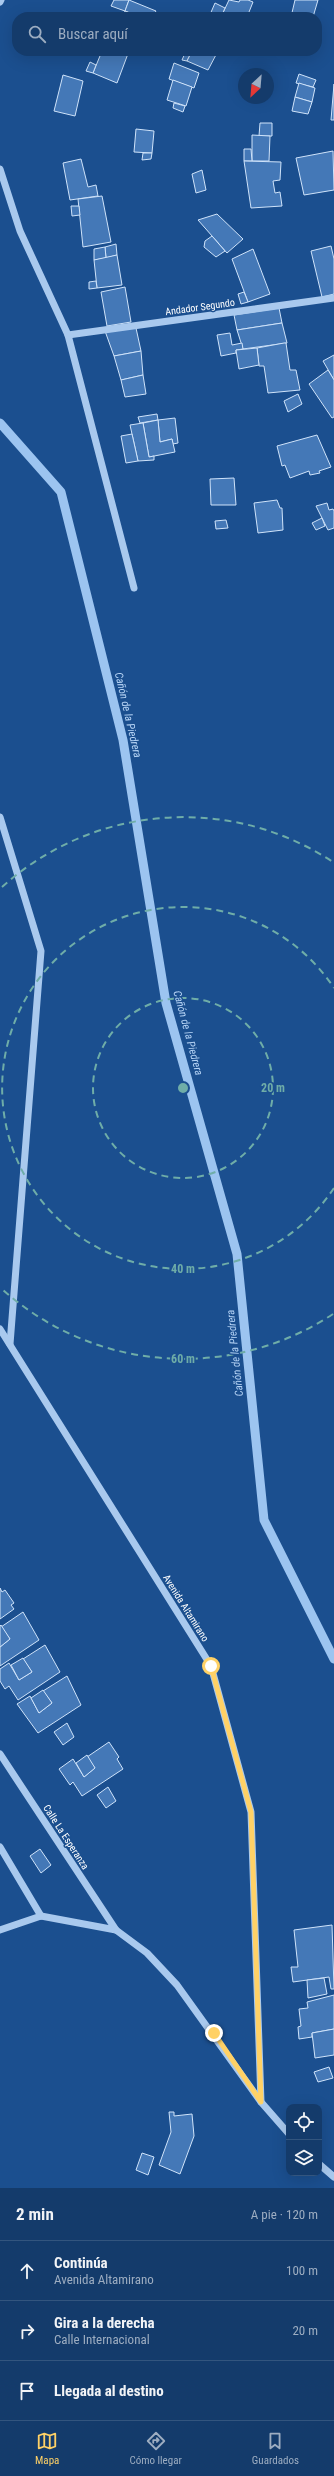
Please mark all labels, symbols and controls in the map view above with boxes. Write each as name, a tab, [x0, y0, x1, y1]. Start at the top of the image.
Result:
search box	[12, 12, 322, 56]
icon: search	[26, 23, 48, 45]
text: Buscar aquí	[58, 25, 128, 43]
north arrow	[238, 68, 274, 104]
street label: Andador Segundo	[164, 297, 236, 317]
water label: Cañón de la Piedrera	[112, 671, 144, 759]
water label: Cañón de la Piedrera	[170, 989, 206, 1077]
centre of rings	[176, 1081, 190, 1095]
text: 20 m	[261, 1081, 285, 1095]
text: 40 m	[171, 1262, 195, 1276]
water label: Cañón de la Piedrera	[224, 1309, 246, 1397]
text: 60 m	[171, 1352, 195, 1366]
street label: Avenida Altamirano	[161, 1573, 211, 1643]
route start	[202, 1657, 220, 1675]
street label: Calle La Esperanza	[41, 1803, 91, 1871]
route end	[205, 2024, 223, 2042]
map controls	[286, 2104, 322, 2176]
button: locate	[286, 2104, 322, 2140]
button: layers	[286, 2140, 322, 2176]
text: 2 min	[16, 2204, 54, 2224]
text: A pie · 120 m	[251, 2207, 318, 2222]
text: Continúa	[54, 2254, 108, 2272]
icon: ahead	[16, 2260, 38, 2282]
text: 100 m	[286, 2263, 318, 2278]
text: Avenida Altamirano	[54, 2272, 154, 2287]
text: Gira a la derecha	[54, 2314, 155, 2332]
icon: right	[16, 2320, 38, 2342]
text: 20 m	[292, 2323, 318, 2338]
text: Calle Internacional	[54, 2332, 150, 2347]
icon: arrive	[16, 2380, 38, 2402]
text: Llegada al destino	[54, 2382, 164, 2400]
tab: Mapa	[35, 2430, 59, 2467]
tab: Cómo llegar	[129, 2430, 182, 2467]
tab: Guardados	[252, 2430, 299, 2467]

